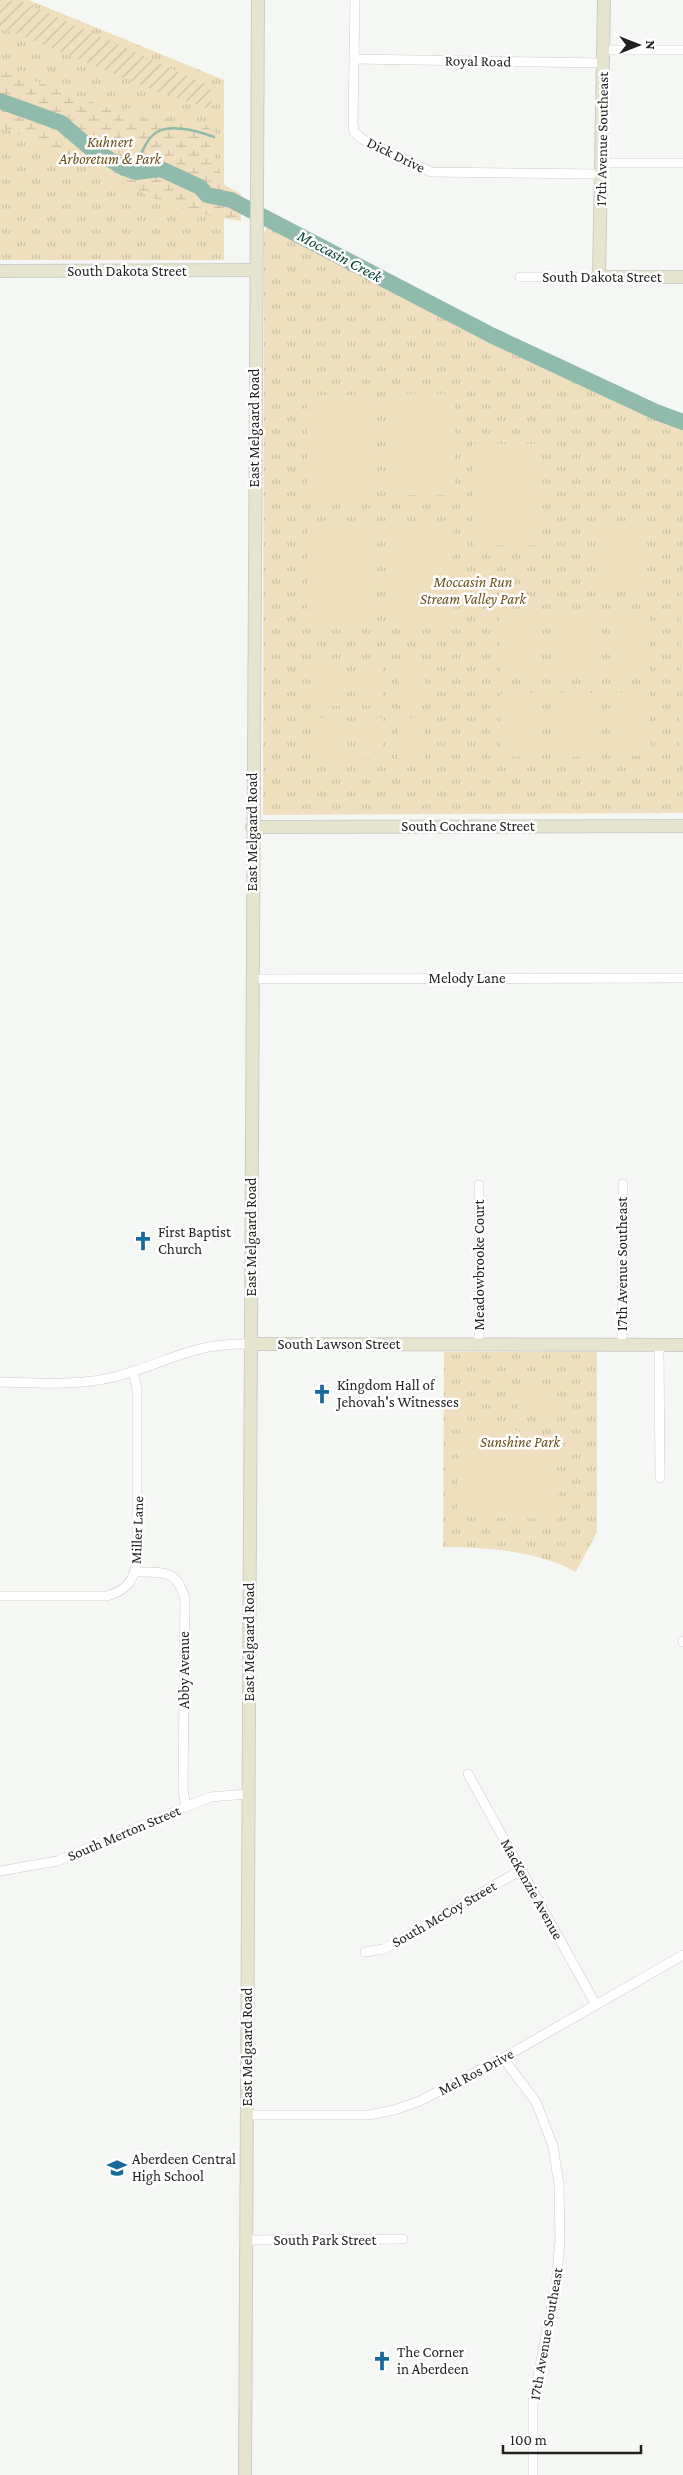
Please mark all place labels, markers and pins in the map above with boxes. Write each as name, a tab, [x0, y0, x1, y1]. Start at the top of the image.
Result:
place label: First Baptist Church	[158, 1224, 232, 1257]
church icon: First Baptist Church	[132, 1230, 154, 1252]
place label: Kingdom Hall of Jehovah's Witnesses	[335, 1377, 459, 1411]
church icon: Kingdom Hall of Jehovah's Witnesses	[311, 1383, 333, 1405]
place label: Aberdeen Central High School	[132, 2151, 236, 2185]
school or university icon: Aberdeen Central High School	[106, 2157, 128, 2179]
place label: The Corner in Aberdeen	[397, 2344, 469, 2377]
church icon: The Corner in Aberdeen	[371, 2350, 393, 2372]

